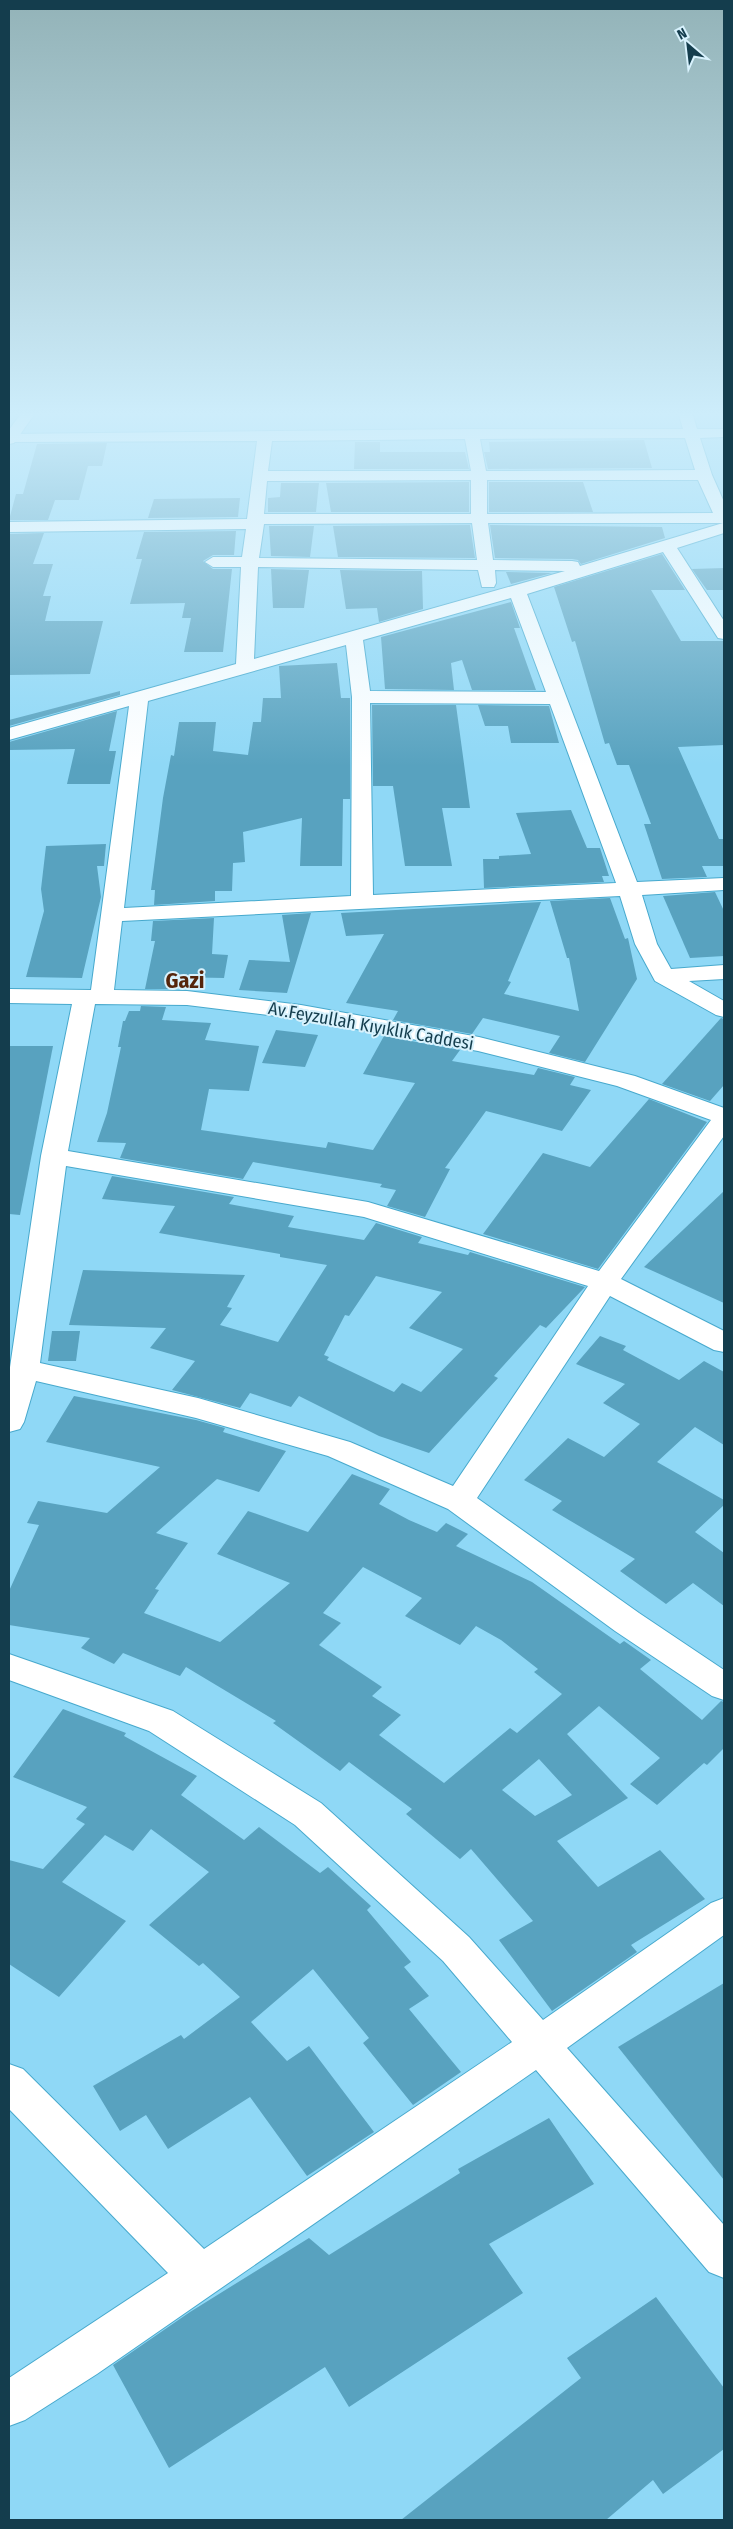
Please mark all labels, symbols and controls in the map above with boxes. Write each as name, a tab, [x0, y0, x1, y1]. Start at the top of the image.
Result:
north arrow	[663, 20, 713, 70]
text: N	[674, 24, 690, 43]
district label: Gazi	[166, 967, 204, 994]
street label: Av.Feyzullah Kıyıklık Caddesi	[267, 997, 475, 1055]

